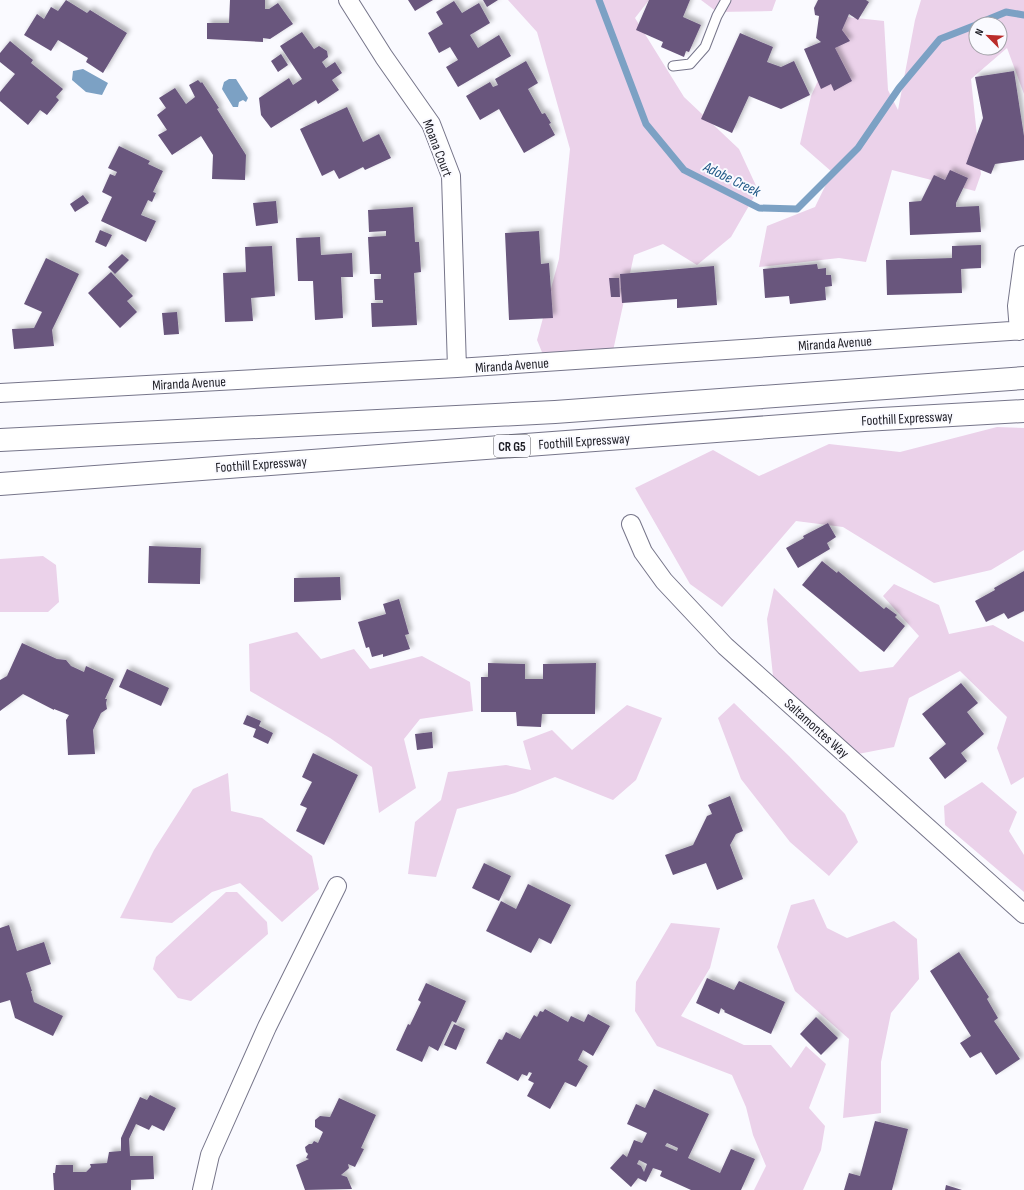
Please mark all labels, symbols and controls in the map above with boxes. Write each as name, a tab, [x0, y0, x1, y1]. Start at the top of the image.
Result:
north arrow	[968, 16, 1008, 56]
text: N	[972, 27, 987, 37]
street label: Moana Court	[419, 117, 456, 179]
water label: Adobe Creek	[699, 157, 764, 202]
street label: Miranda Avenue	[798, 332, 872, 355]
street label: Miranda Avenue	[475, 354, 549, 377]
street label: Miranda Avenue	[152, 373, 226, 394]
street label: Foothill Expressway	[861, 408, 954, 429]
street label: Foothill Expressway	[538, 430, 631, 453]
road number: CR G5	[494, 435, 530, 457]
street label: Foothill Expressway	[215, 453, 308, 476]
street label: Saltamontes Way	[781, 695, 853, 762]

